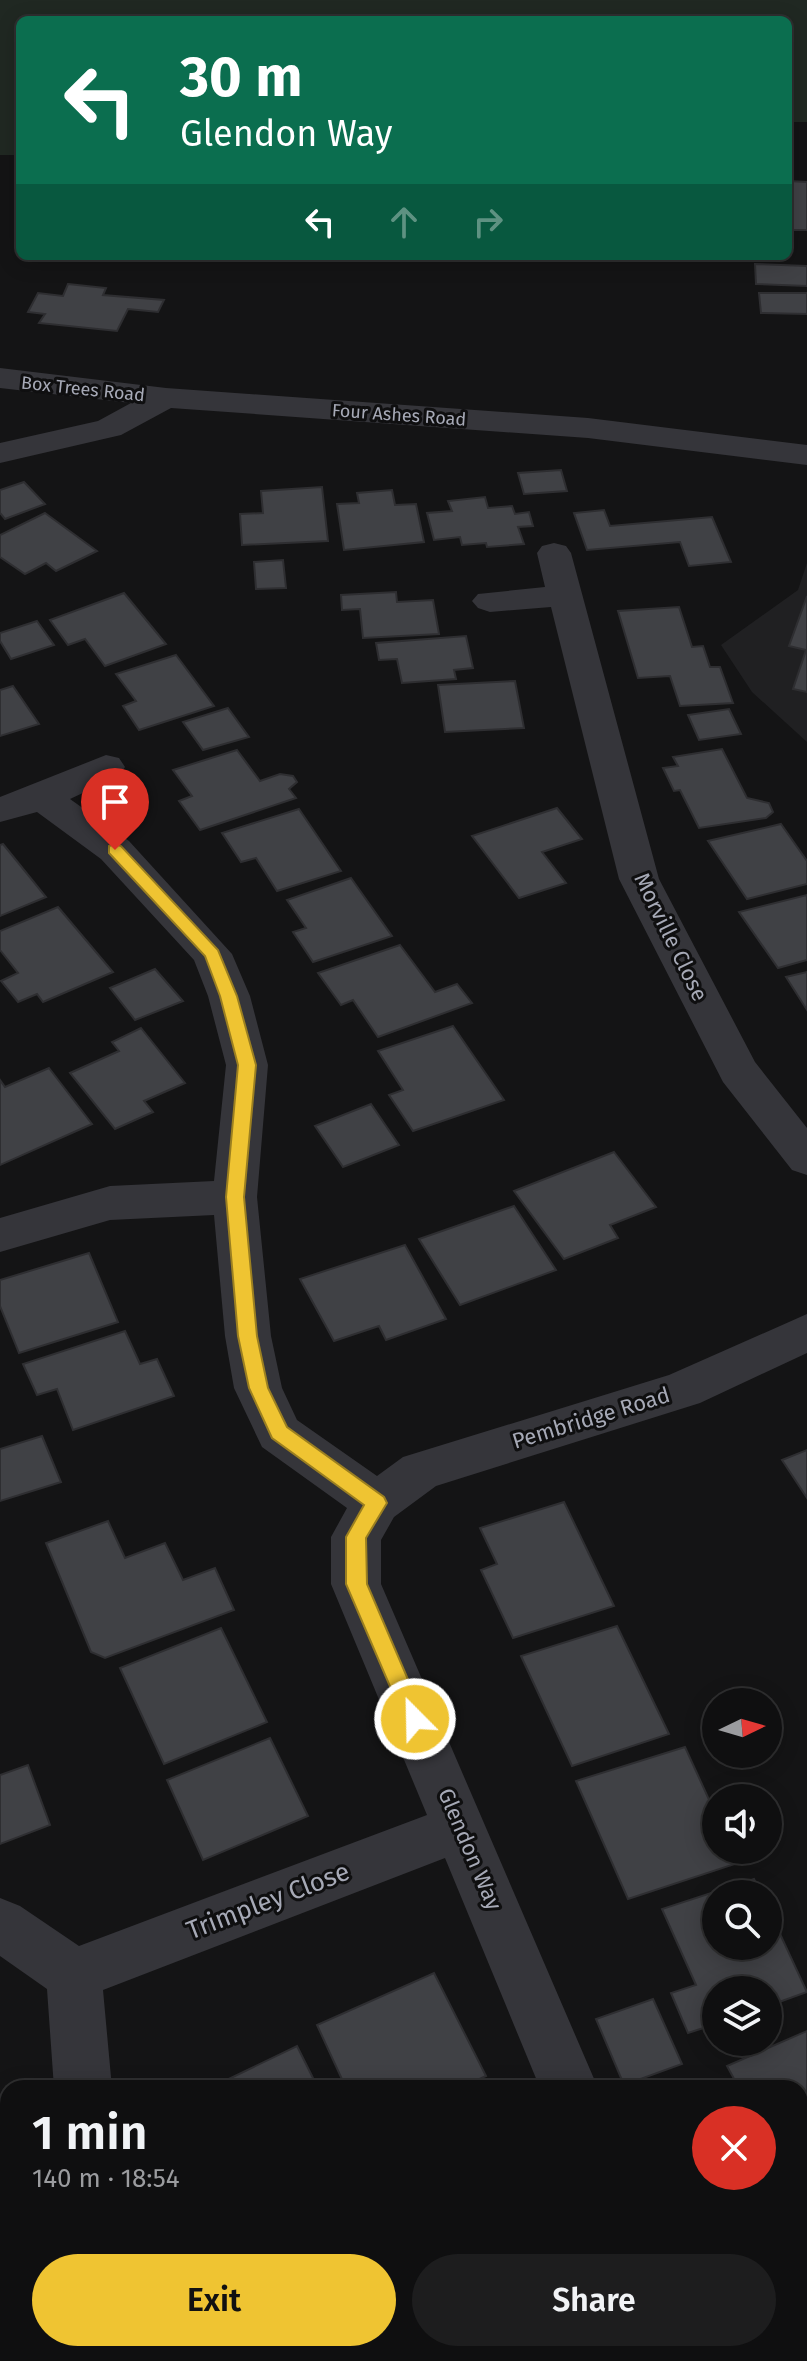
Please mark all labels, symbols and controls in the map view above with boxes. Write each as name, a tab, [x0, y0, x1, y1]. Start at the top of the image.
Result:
text: 30 m	[180, 44, 302, 111]
icon: left	[48, 48, 152, 152]
text: Glendon Way	[180, 112, 392, 156]
icon: left	[298, 200, 342, 244]
icon: ahead	[382, 200, 426, 244]
icon: right	[466, 200, 510, 244]
street label: Box Trees Road	[20, 372, 146, 406]
street label: Four Ashes Road	[331, 399, 467, 431]
pin	[81, 768, 149, 850]
icon: arrive	[93, 780, 137, 824]
street label: Morville Close	[628, 868, 714, 1006]
street label: Pembridge Road	[509, 1381, 673, 1455]
position arrow	[373, 1677, 457, 1761]
north arrow	[702, 1688, 782, 1768]
map controls	[702, 1688, 782, 2056]
street label: Glendon Way	[432, 1784, 508, 1914]
button: sound	[702, 1784, 782, 1864]
street label: Trimpley Close	[182, 1856, 354, 1946]
button: search	[702, 1880, 782, 1960]
button: layers	[702, 1976, 782, 2056]
text: 1 min	[32, 2104, 148, 2162]
button: close	[692, 2106, 776, 2190]
text: 140 m · 18:54	[32, 2163, 180, 2194]
button: Exit	[32, 2254, 396, 2346]
button: Share	[412, 2254, 776, 2346]

